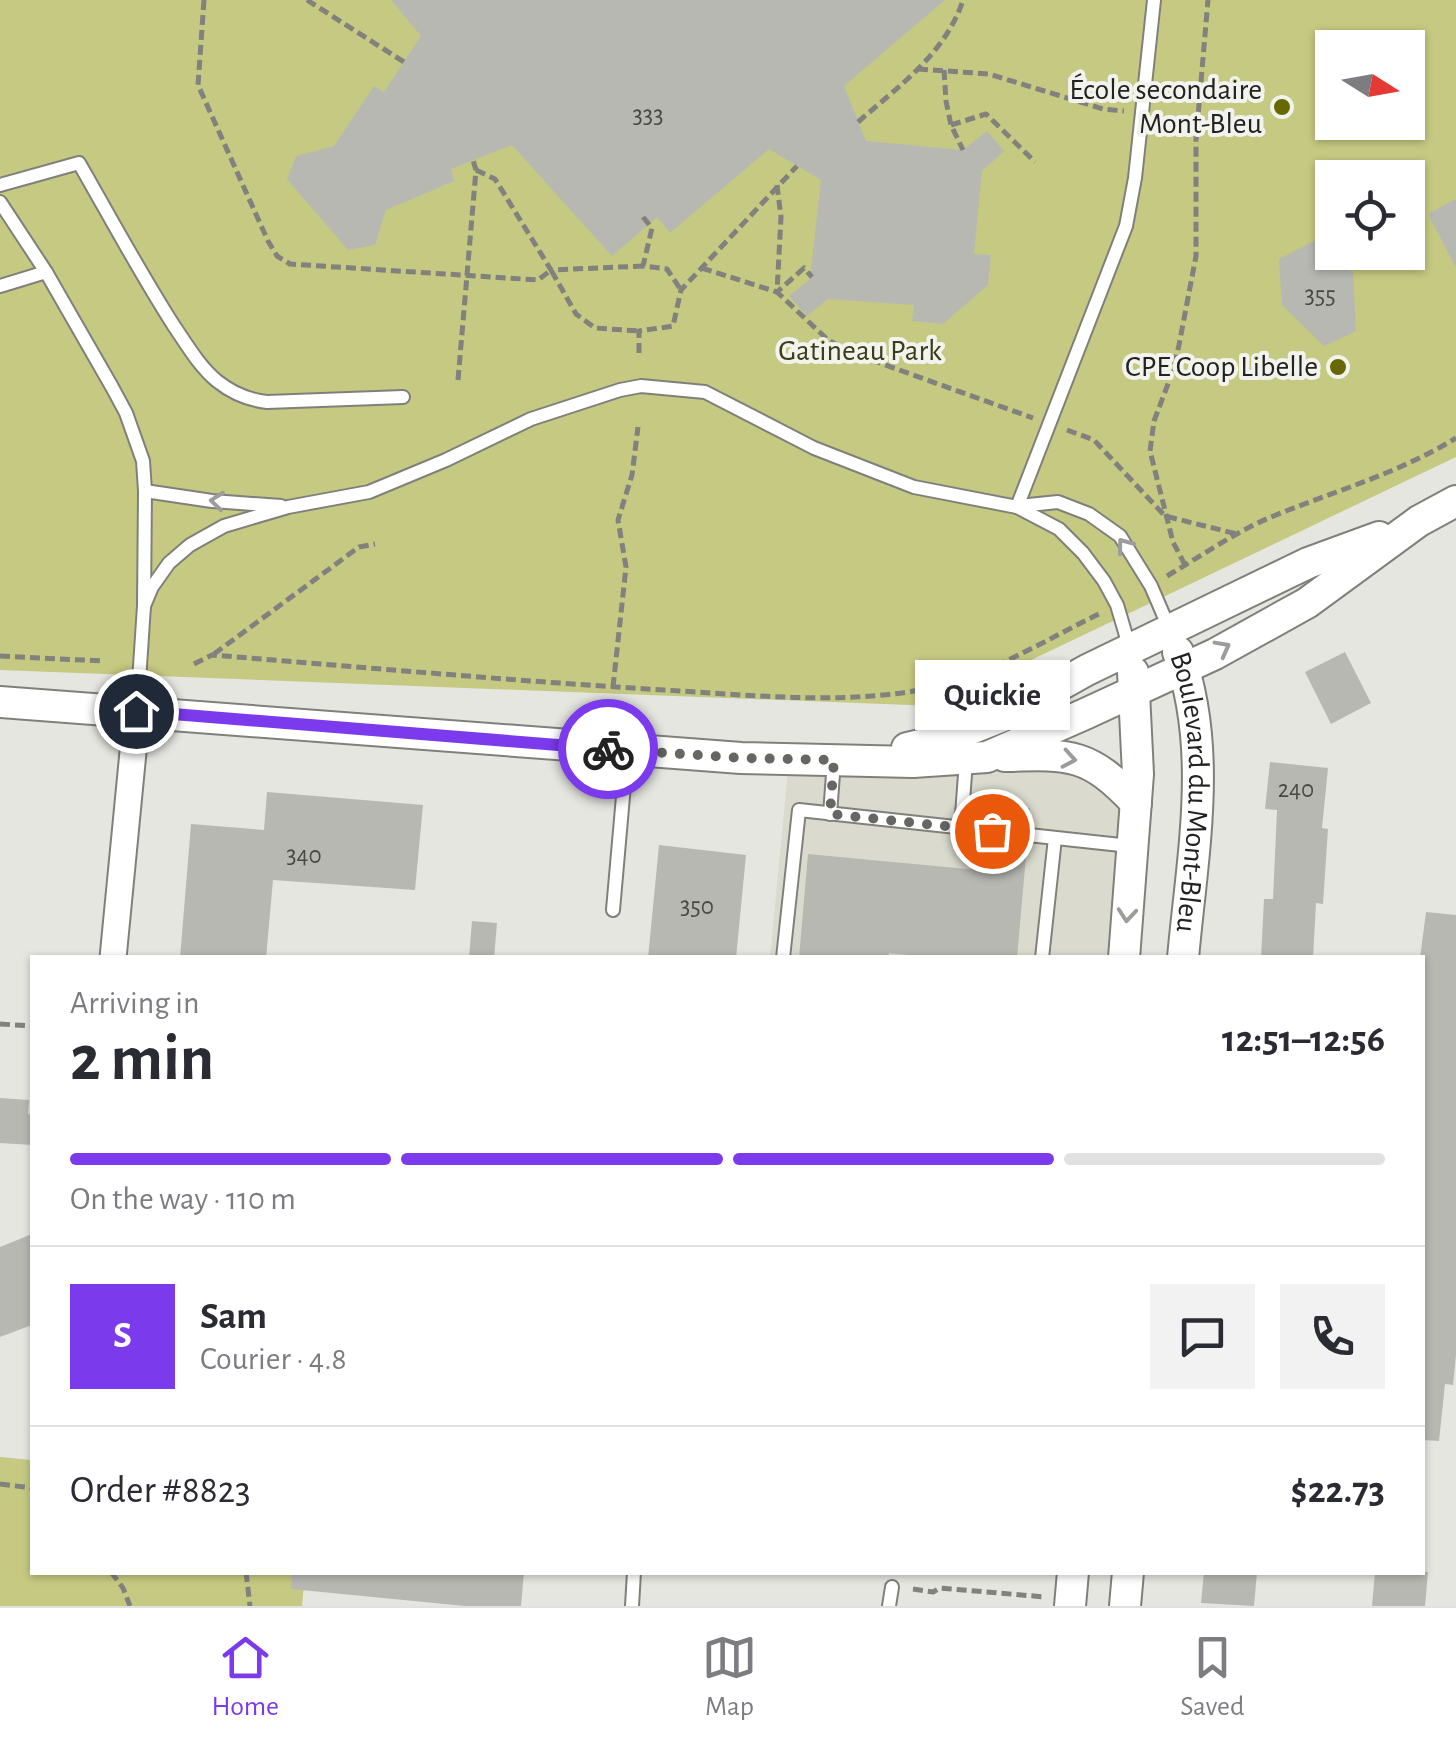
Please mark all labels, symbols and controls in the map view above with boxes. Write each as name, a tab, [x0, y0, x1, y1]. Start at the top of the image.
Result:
north arrow	[1315, 30, 1425, 140]
map controls	[1315, 30, 1425, 270]
place label: École secondaire Mont-Bleu	[1069, 73, 1262, 139]
marker: École secondaire Mont-Bleu	[1271, 96, 1293, 118]
house number: 333	[633, 103, 663, 128]
button: locate	[1315, 160, 1425, 270]
house number: 355	[1304, 283, 1336, 308]
park label: Gatineau Park	[778, 336, 942, 366]
place label: CPE Coop Libelle	[1125, 352, 1318, 382]
marker: CPE Coop Libelle	[1327, 356, 1349, 378]
one-way arrow	[208, 491, 224, 512]
one-way arrow	[1119, 538, 1136, 556]
one-way arrow	[1213, 641, 1231, 661]
street label: Boulevard du Mont-Bleu	[1164, 648, 1213, 934]
callout: Quickie	[914, 661, 1070, 731]
pin	[94, 669, 179, 754]
text: Quickie	[944, 679, 1041, 711]
icon: home	[109, 684, 164, 739]
courier	[558, 699, 658, 799]
icon: bike	[581, 722, 636, 777]
one-way arrow	[1061, 748, 1077, 769]
house number: 240	[1278, 777, 1314, 802]
pin	[950, 789, 1035, 874]
icon: bag	[965, 804, 1020, 859]
house number: 340	[286, 843, 322, 868]
house number: 350	[680, 894, 714, 919]
one-way arrow	[1117, 908, 1138, 924]
text: Arriving in	[70, 987, 199, 1019]
text: 12:51–12:56	[1222, 1021, 1385, 1059]
text: 2 min	[70, 1027, 214, 1092]
text: On the way · 110 m	[70, 1183, 296, 1215]
button: chat	[1150, 1284, 1255, 1389]
button: phone	[1280, 1284, 1385, 1389]
text: Sam	[200, 1298, 267, 1336]
text: S	[113, 1317, 132, 1355]
text: Courier · 4.8	[200, 1343, 347, 1375]
text: Order #8823	[70, 1472, 251, 1510]
text: $22.73	[1291, 1472, 1385, 1510]
tab: Home	[212, 1630, 279, 1724]
tab: Map	[702, 1630, 757, 1724]
tab: Saved	[1180, 1630, 1244, 1724]

